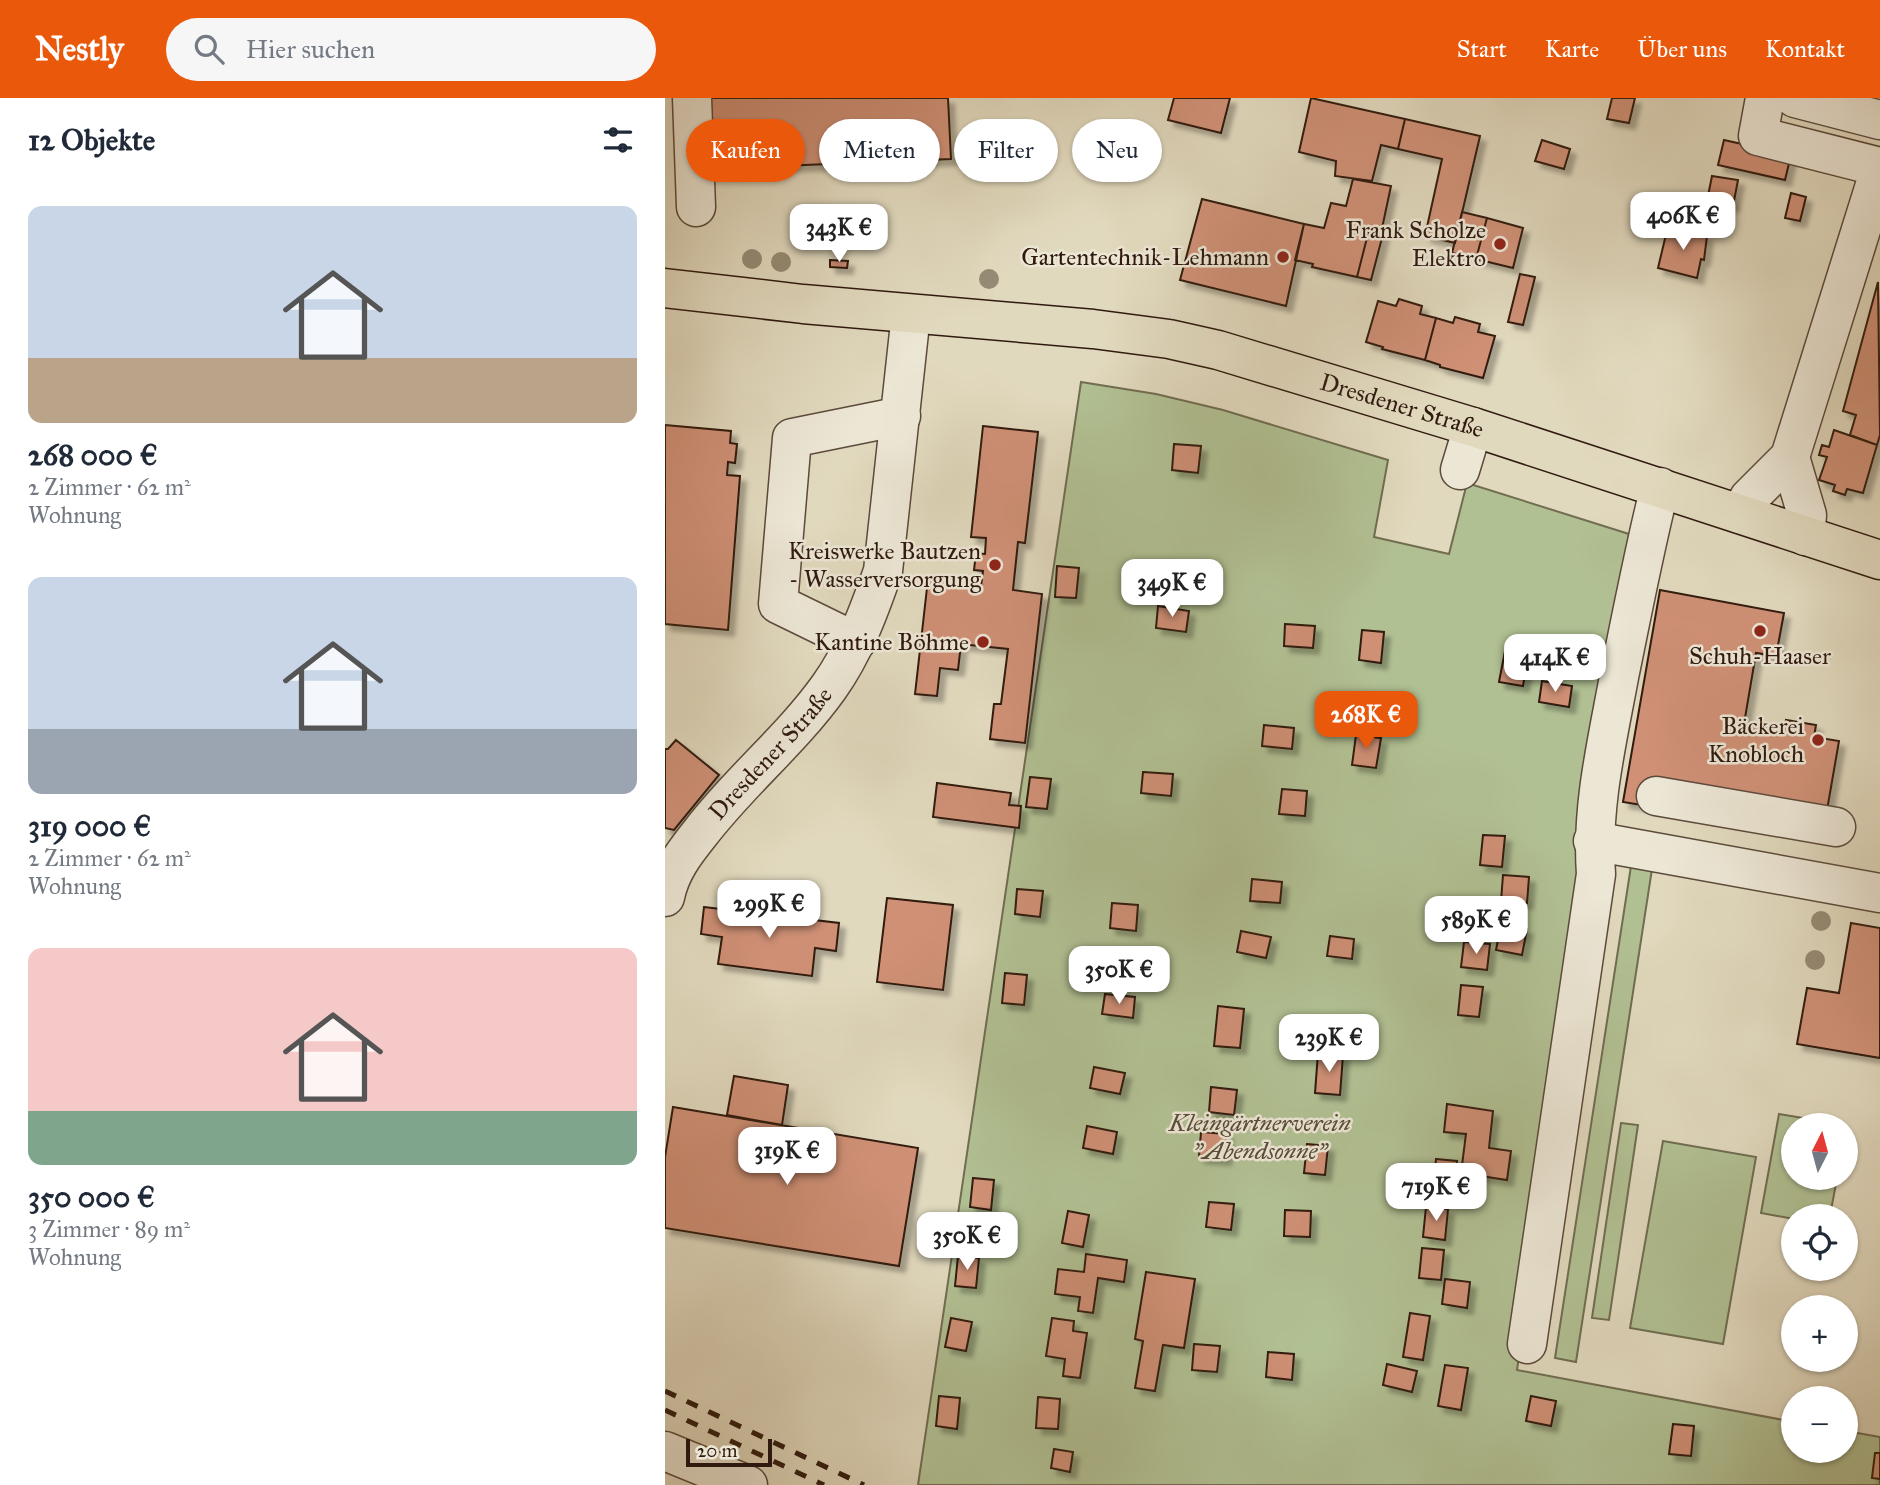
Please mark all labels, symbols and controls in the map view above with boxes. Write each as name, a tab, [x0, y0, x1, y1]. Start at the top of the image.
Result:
search box	[166, 18, 656, 81]
text: Nestly	[35, 29, 124, 69]
icon: search	[190, 30, 228, 68]
text: Hier suchen	[246, 33, 375, 65]
text: Start	[1457, 34, 1507, 64]
text: Karte	[1545, 34, 1599, 64]
text: Über uns	[1637, 34, 1727, 64]
text: Kontakt	[1765, 34, 1845, 64]
chip: Kaufen	[686, 119, 805, 182]
chip: Mieten	[819, 119, 940, 182]
chip: Filter	[954, 119, 1058, 182]
chip: Neu	[1072, 119, 1162, 182]
icon: filters	[599, 121, 637, 159]
text: 12 Objekte	[28, 122, 155, 158]
pin: 406K €	[1626, 192, 1740, 252]
text: 406K €	[1646, 201, 1720, 229]
pin: 343K €	[782, 204, 896, 264]
text: 343K €	[806, 213, 872, 241]
place label: Frank Scholze Elektro	[1346, 215, 1486, 273]
marker: Frank Scholze Elektro	[1492, 236, 1508, 252]
place label: Gartentechnik-Lehmann	[1021, 242, 1269, 272]
marker: Gartentechnik-Lehmann	[1275, 249, 1291, 265]
icon: home	[270, 252, 396, 378]
street label: Dresdener Straße	[1316, 367, 1488, 445]
text: 268 000 €	[28, 437, 158, 473]
text: 2 Zimmer · 62 m²	[28, 473, 191, 501]
text: Wohnung	[28, 501, 121, 529]
place label: Kreiswerke Bautzen - Wasserversorgung	[788, 536, 982, 594]
marker: Kreiswerke Bautzen - Wasserversorgung	[987, 557, 1003, 573]
pin: 349K €	[1115, 560, 1229, 619]
text: 349K €	[1137, 568, 1207, 596]
icon: home	[270, 623, 396, 749]
marker: Schuh-Haaser	[1752, 623, 1768, 639]
place label: Kantine Böhme	[814, 627, 969, 657]
marker: Kantine Böhme	[975, 634, 991, 650]
pin: 414K €	[1498, 634, 1612, 694]
place label: Schuh-Haaser	[1689, 641, 1831, 671]
text: 414K €	[1520, 643, 1590, 671]
street label: Dresdener Straße	[702, 681, 839, 826]
pin: 268K €	[1309, 692, 1423, 751]
text: 268K €	[1331, 700, 1401, 728]
place label: Bäckerei Knobloch	[1708, 711, 1804, 769]
marker: Bäckerei Knobloch	[1810, 732, 1826, 748]
text: 319 000 €	[28, 808, 151, 844]
text: 2 Zimmer · 62 m²	[28, 844, 191, 872]
text: Wohnung	[28, 872, 121, 900]
pin: 299K €	[712, 880, 826, 940]
text: 299K €	[733, 889, 805, 917]
pin: 589K €	[1419, 896, 1533, 956]
text: 589K €	[1441, 905, 1511, 933]
pin: 350K €	[1062, 946, 1176, 1006]
text: 350K €	[1085, 955, 1153, 983]
icon: home	[270, 994, 396, 1120]
pin: 239K €	[1272, 1014, 1386, 1074]
text: 239K €	[1295, 1023, 1363, 1051]
park label: Kleingärtnerverein "Abendsonne"	[1168, 1108, 1351, 1166]
north arrow	[1781, 1113, 1859, 1190]
map controls	[1781, 1113, 1858, 1463]
pin: 319K €	[730, 1128, 844, 1187]
text: 319K €	[754, 1136, 820, 1164]
pin: 719K €	[1379, 1164, 1493, 1223]
text: 719K €	[1402, 1172, 1470, 1200]
text: 350 000 €	[28, 1179, 155, 1215]
button: locate	[1781, 1204, 1858, 1281]
pin: 350K €	[910, 1212, 1024, 1272]
text: 3 Zimmer · 89 m²	[28, 1215, 190, 1243]
text: 350K €	[933, 1221, 1001, 1249]
text: Wohnung	[28, 1243, 121, 1271]
button: +	[1781, 1295, 1858, 1372]
button: −	[1781, 1386, 1858, 1463]
scale bar	[686, 1436, 772, 1468]
text: 20 m	[697, 1439, 738, 1462]

